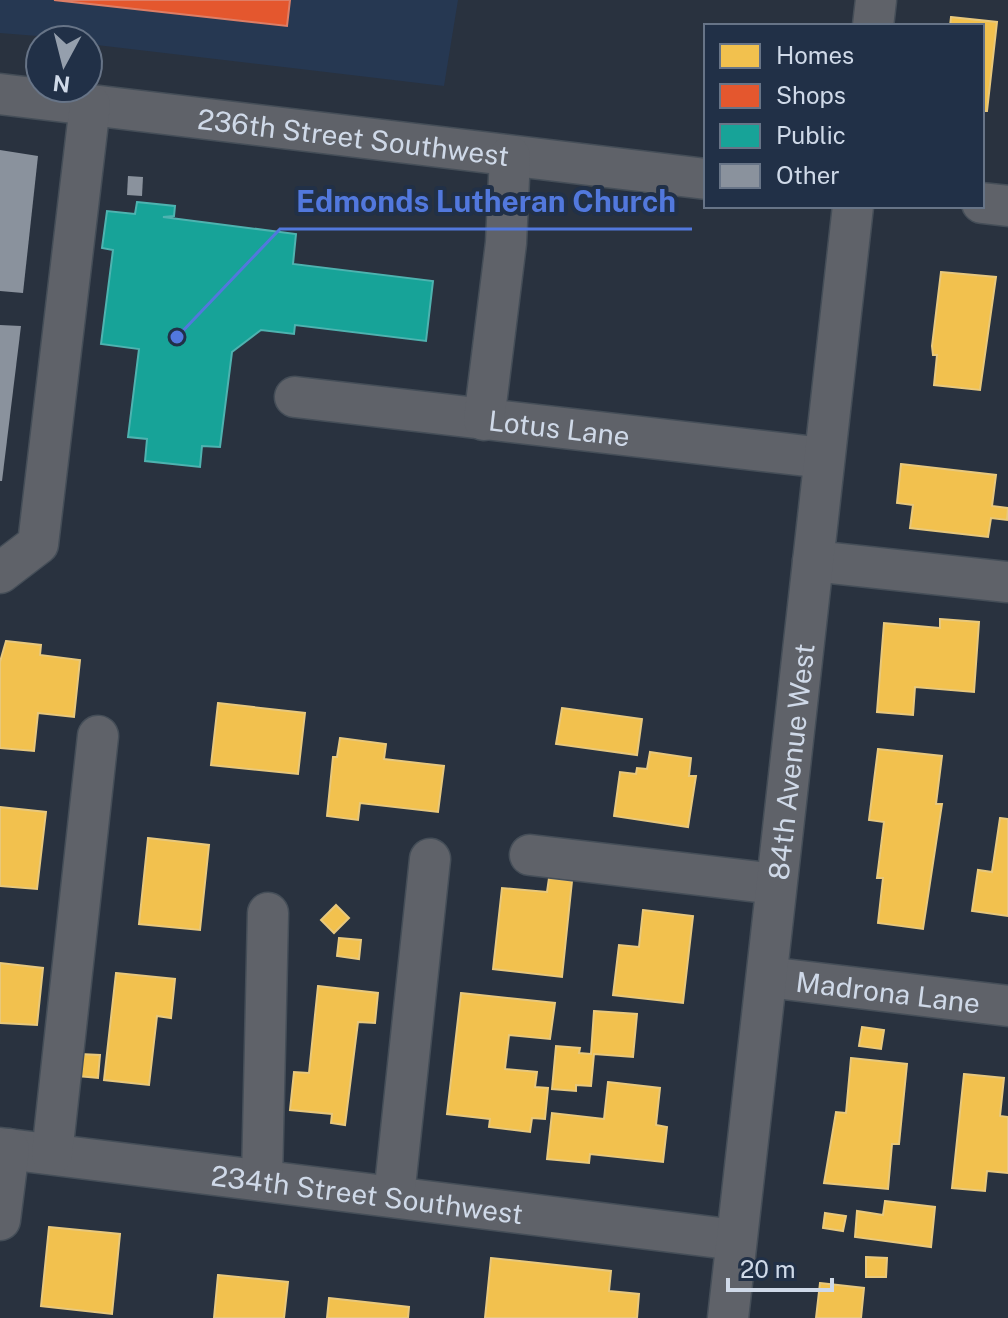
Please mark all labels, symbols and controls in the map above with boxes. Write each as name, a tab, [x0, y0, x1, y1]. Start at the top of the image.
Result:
north arrow	[24, 24, 104, 104]
legend	[704, 24, 984, 208]
text: Homes	[776, 41, 854, 69]
text: N	[51, 70, 72, 98]
text: Shops	[776, 81, 846, 109]
street label: 236th Street Southwest	[196, 101, 511, 172]
text: Public	[776, 121, 846, 149]
text: Other	[776, 161, 840, 189]
callout: Edmonds Lutheran Church	[280, 175, 692, 229]
text: Edmonds Lutheran Church	[296, 183, 676, 219]
street label: Lotus Lane	[487, 403, 632, 452]
street label: 84th Avenue West	[761, 642, 820, 881]
street label: Madrona Lane	[794, 964, 982, 1019]
street label: 234th Street Southwest	[209, 1158, 525, 1230]
scale bar	[728, 1242, 832, 1292]
text: 20 m	[740, 1255, 796, 1283]

